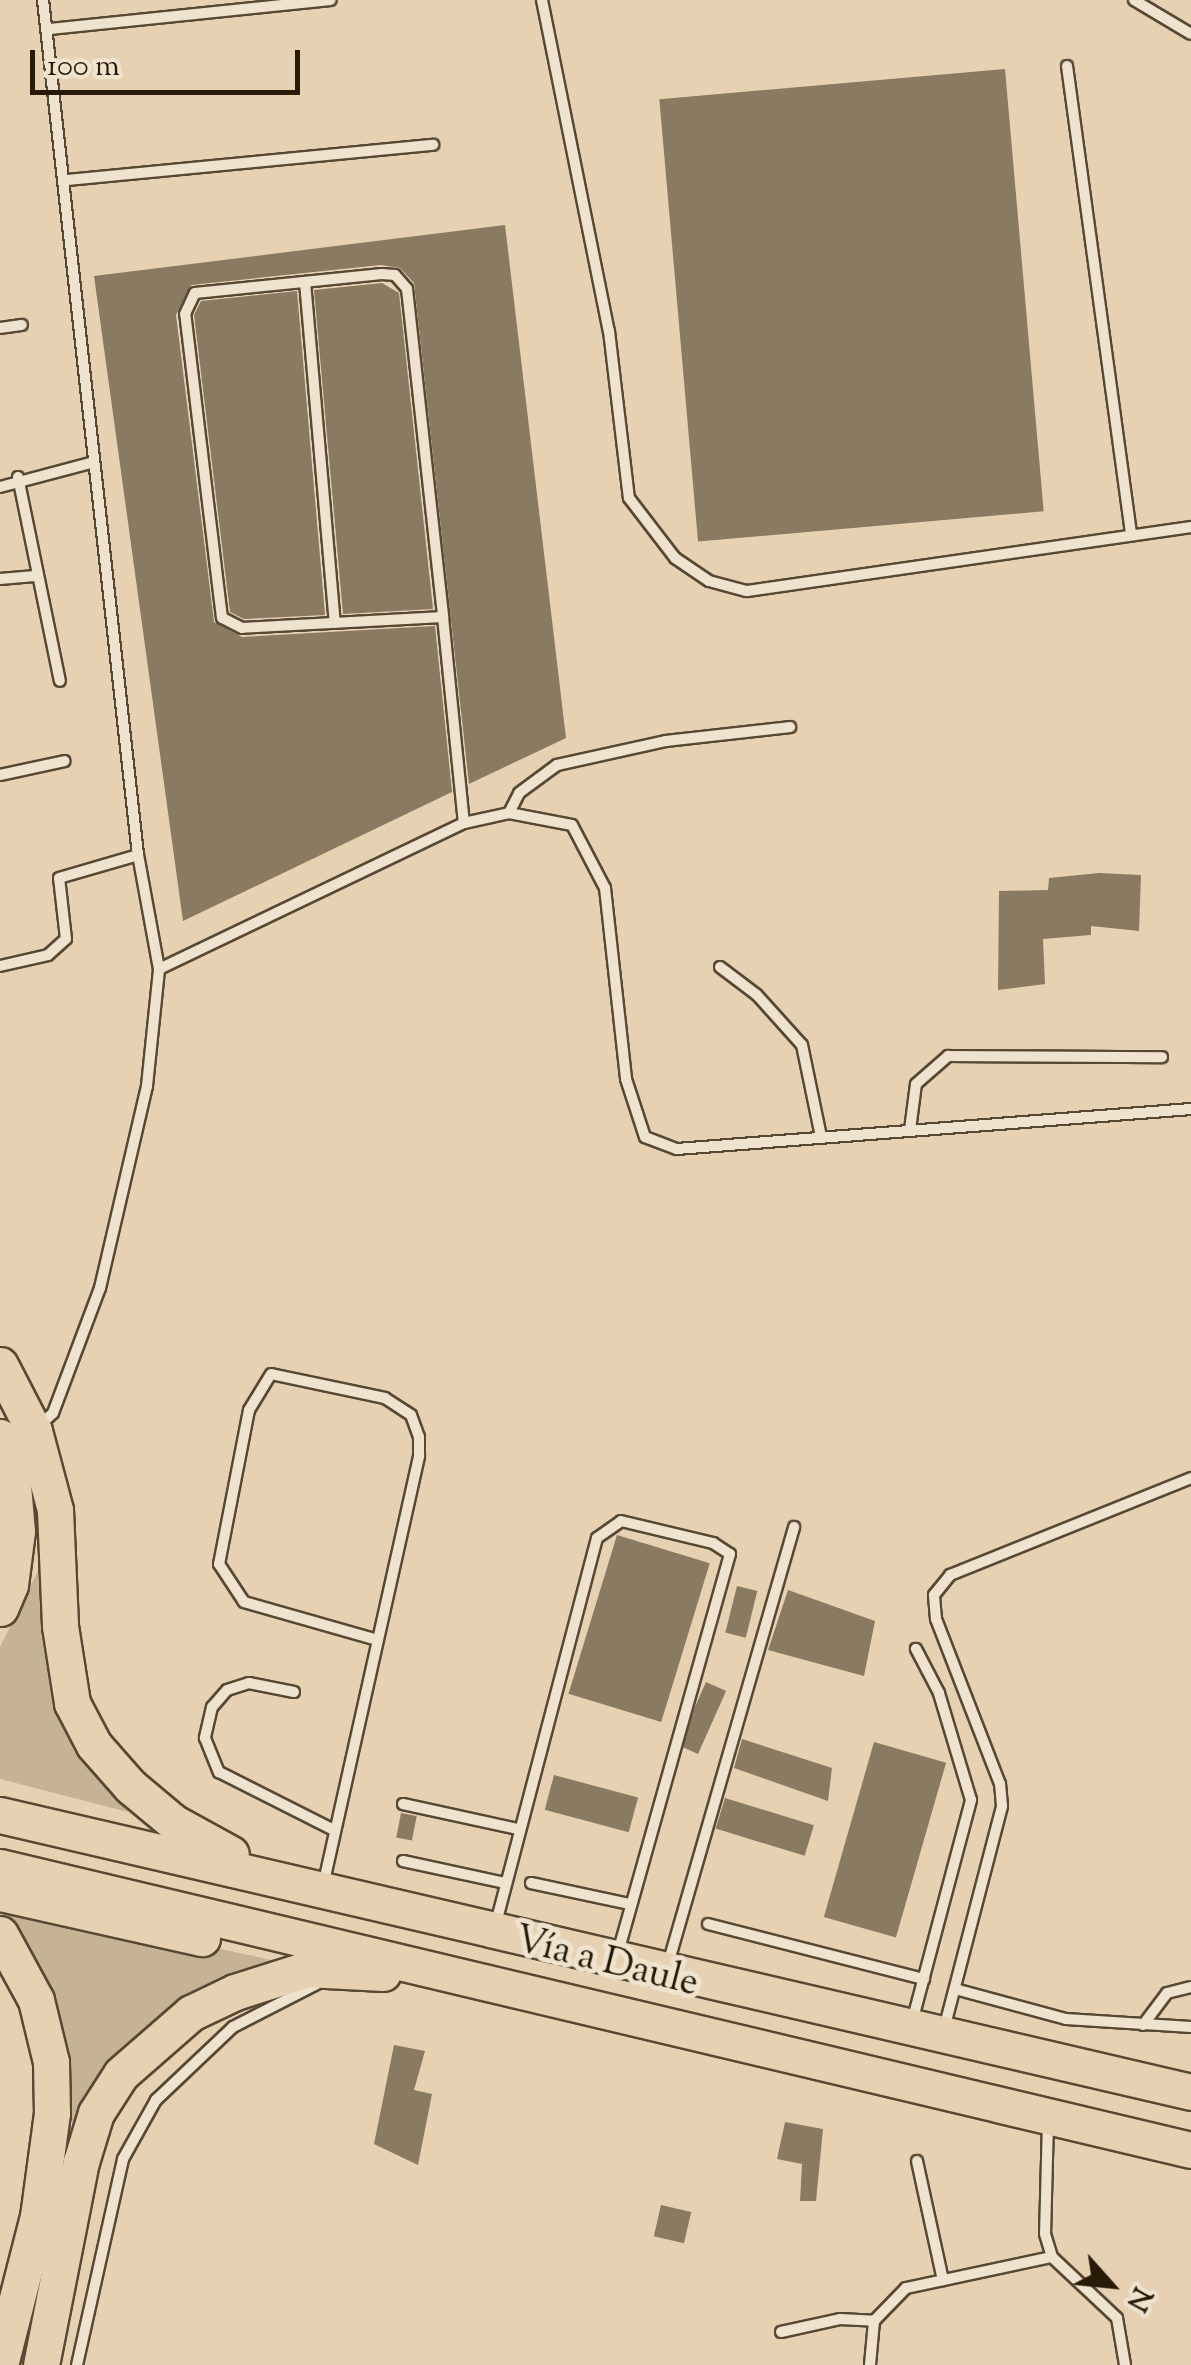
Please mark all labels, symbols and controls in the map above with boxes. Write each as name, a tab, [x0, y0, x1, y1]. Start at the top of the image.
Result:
scale bar	[35, 30, 305, 92]
text: 100 m	[47, 46, 120, 89]
street label: Vía a Daule	[510, 1919, 702, 2009]
north arrow	[1061, 2235, 1161, 2335]
text: N	[1115, 2280, 1161, 2318]

